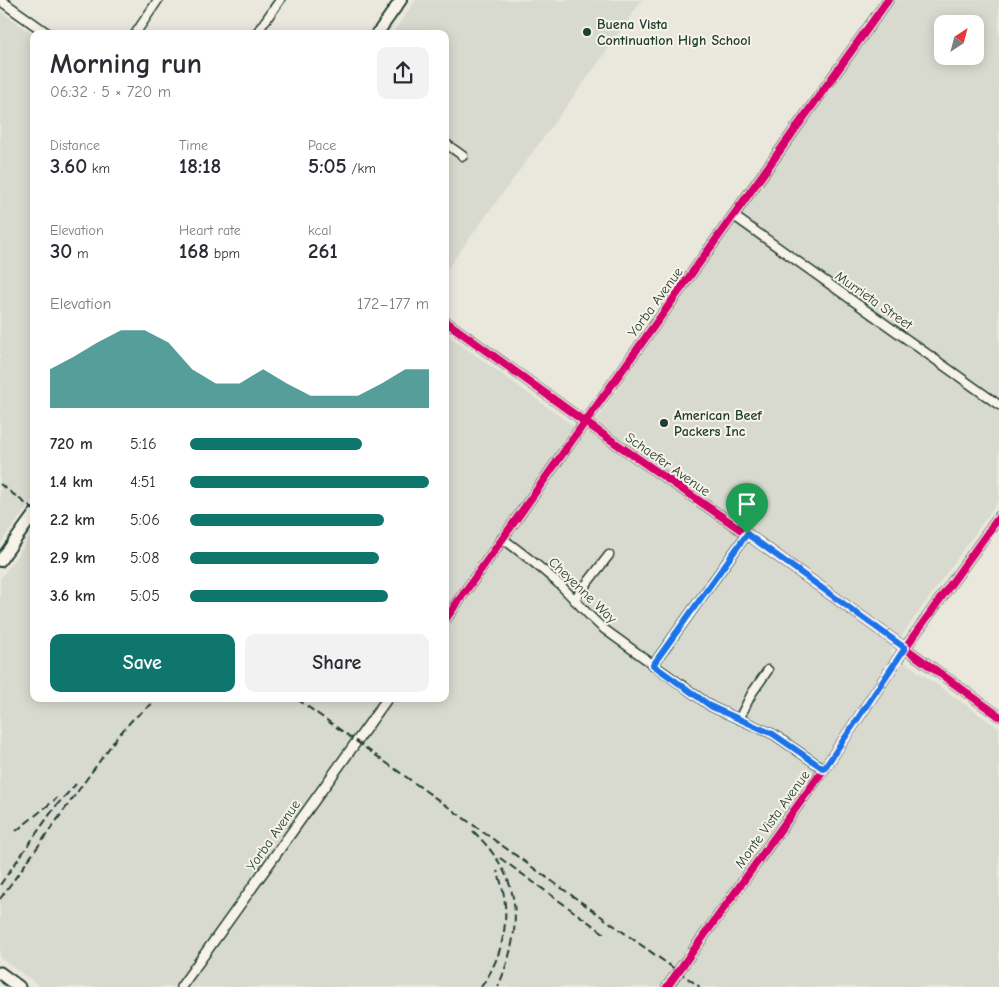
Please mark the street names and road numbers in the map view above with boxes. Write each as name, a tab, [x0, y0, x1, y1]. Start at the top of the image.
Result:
street label: Yorba Avenue	[624, 264, 687, 341]
street label: Murrieta Street	[832, 267, 917, 334]
street label: Schaefer Avenue	[622, 429, 713, 500]
street label: Cheyenne Way	[545, 554, 621, 628]
street label: Monte Vista Avenue	[731, 767, 814, 872]
street label: Yorba Avenue	[243, 797, 304, 874]

